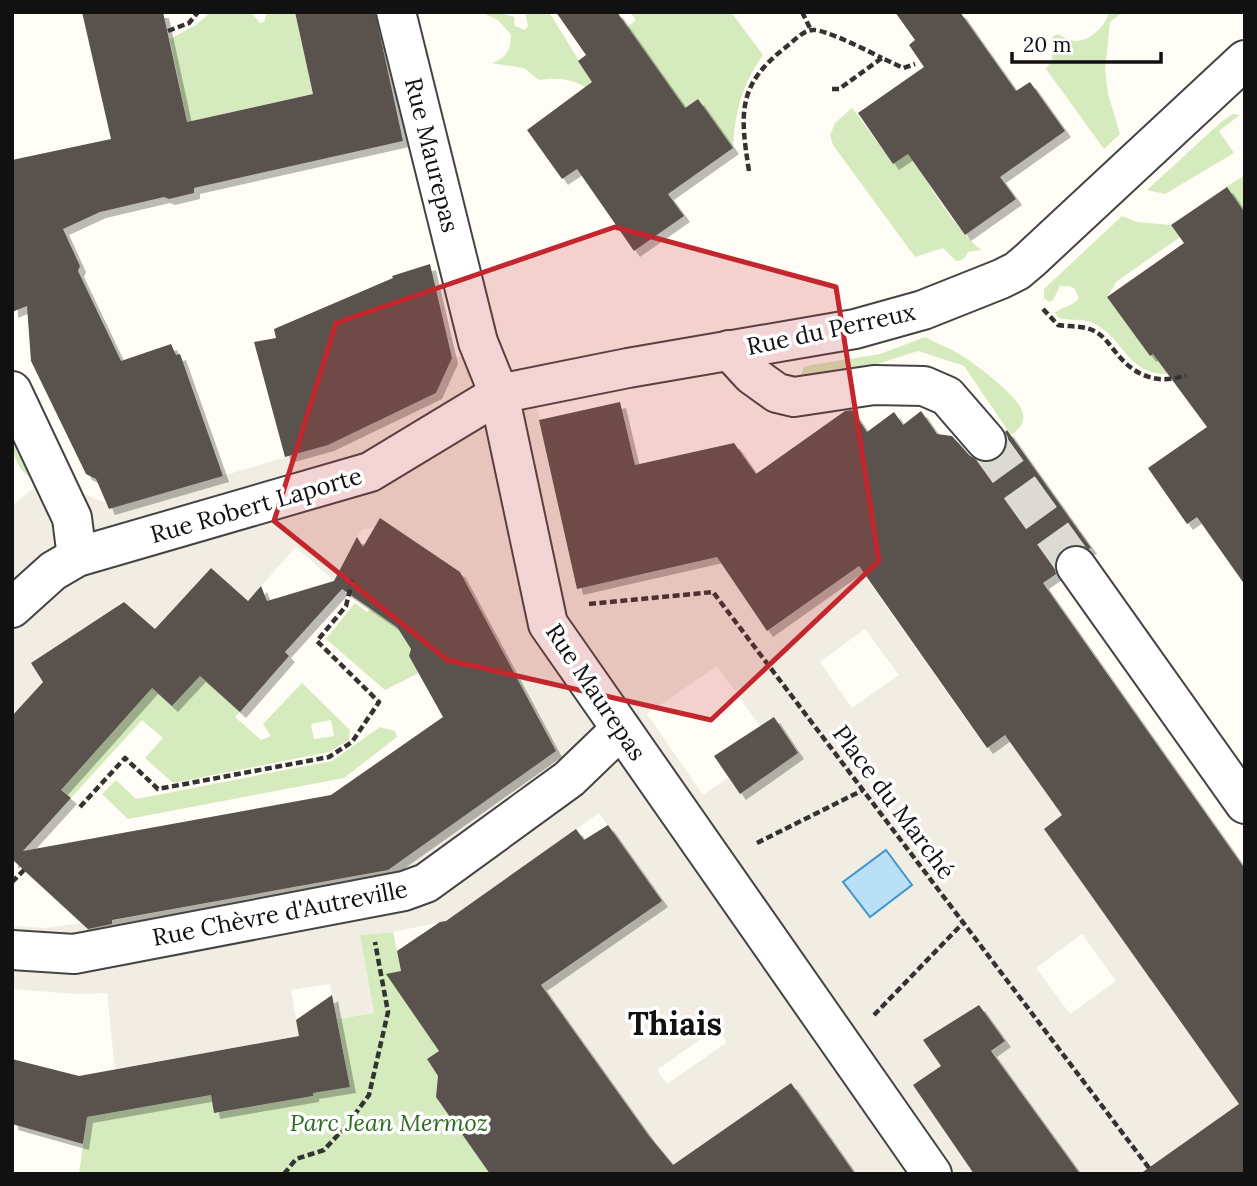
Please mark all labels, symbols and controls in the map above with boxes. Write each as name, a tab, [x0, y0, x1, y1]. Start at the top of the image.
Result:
scale bar	[1012, 21, 1161, 65]
text: 20 m	[1023, 31, 1072, 58]
street label: Rue Maurepas	[398, 74, 466, 236]
street label: Rue du Perreux	[744, 296, 918, 362]
street label: Rue Robert Laporte	[147, 460, 365, 550]
street label: Rue Maurepas	[539, 618, 653, 766]
street label: Place du Marché	[826, 719, 962, 885]
street label: Rue Chèvre d'Autreville	[150, 873, 410, 953]
district label: Thiais	[628, 1003, 722, 1044]
park label: Parc Jean Mermoz	[290, 1107, 488, 1138]

